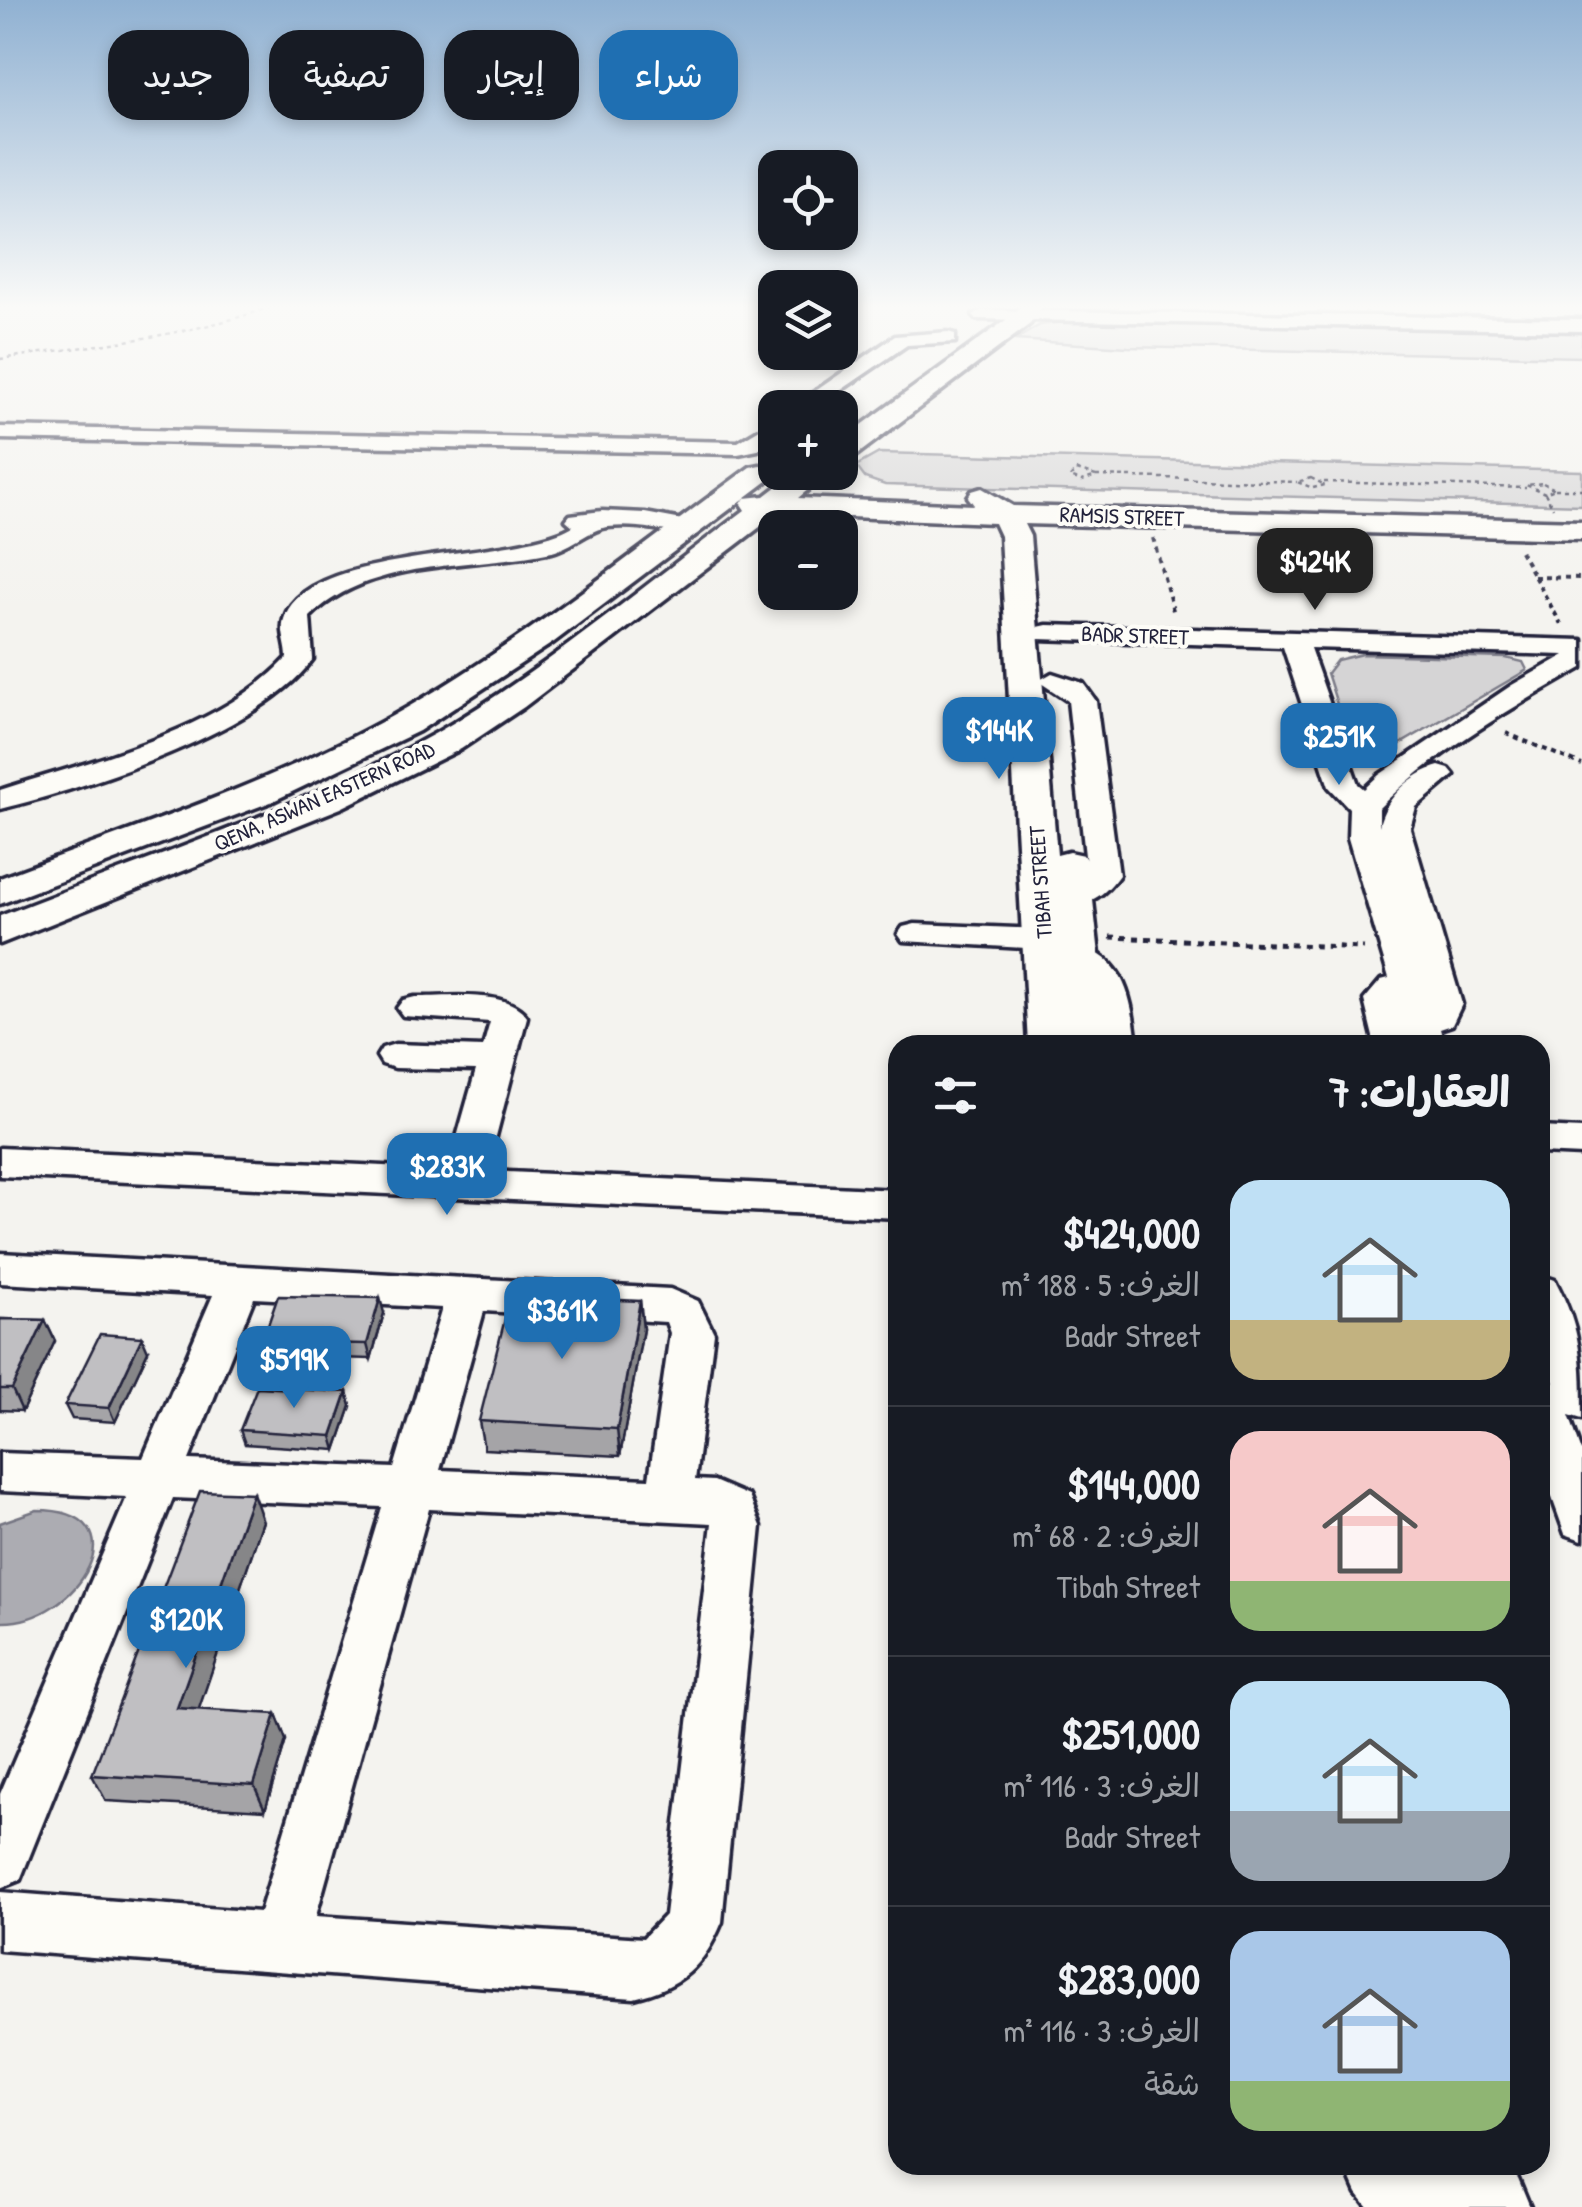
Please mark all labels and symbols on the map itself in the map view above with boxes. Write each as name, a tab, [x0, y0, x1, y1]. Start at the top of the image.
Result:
street label: RAMSIS STREET	[1059, 499, 1185, 533]
pin: $424K	[1245, 528, 1385, 613]
street label: BADR STREET	[1081, 618, 1190, 652]
pin: $144K	[929, 697, 1069, 782]
pin: $251K	[1269, 703, 1409, 788]
street label: QENA, ASWAN EASTERN ROAD	[209, 734, 440, 858]
street label: TIBAH STREET	[1021, 824, 1059, 939]
pin: $283K	[377, 1133, 517, 1218]
pin: $361K	[492, 1277, 632, 1362]
pin: $519K	[224, 1326, 364, 1411]
pin: $120K	[116, 1586, 256, 1671]

